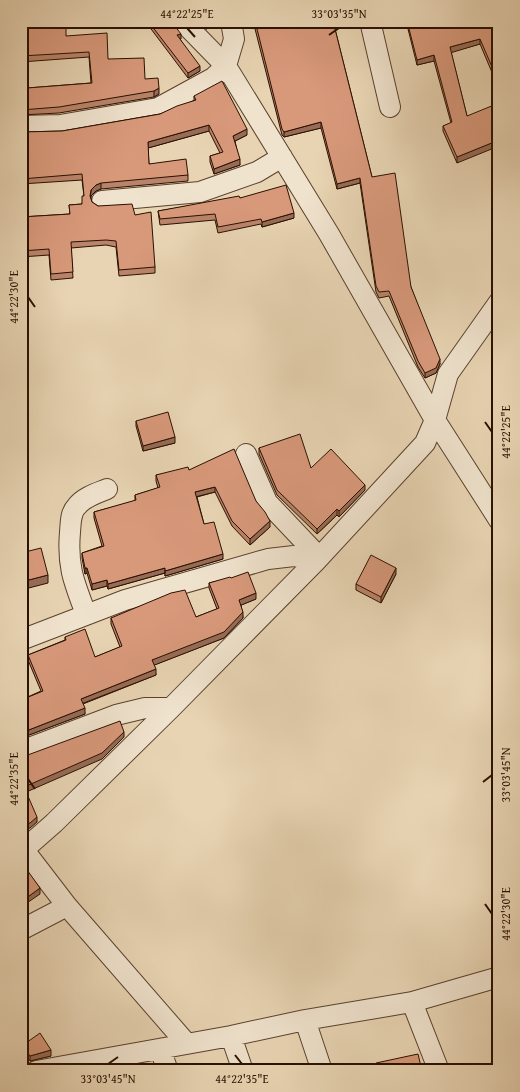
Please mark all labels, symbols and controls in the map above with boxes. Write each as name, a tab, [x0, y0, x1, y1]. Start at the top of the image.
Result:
text: 44°22'25"E	[160, 5, 214, 22]
text: 33°03'35"N	[311, 5, 367, 22]
text: 44°22'30"E	[5, 270, 22, 324]
text: 44°22'25"E	[497, 405, 514, 459]
text: 33°03'45"N	[497, 747, 514, 803]
text: 44°22'35"E	[5, 752, 22, 806]
text: 44°22'30"E	[497, 887, 514, 941]
text: 33°03'45"N	[80, 1070, 136, 1087]
text: 44°22'35"E	[215, 1070, 269, 1087]

